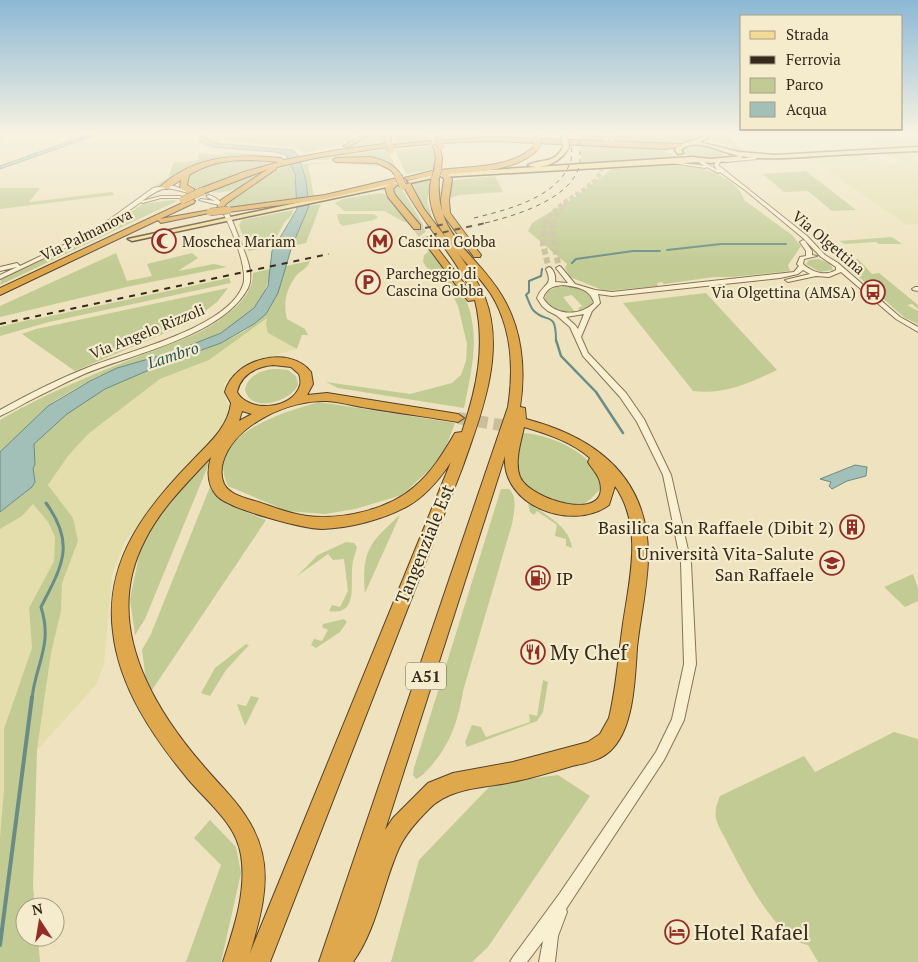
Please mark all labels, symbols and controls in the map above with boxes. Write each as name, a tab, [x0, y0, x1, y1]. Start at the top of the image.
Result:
legend	[740, 15, 903, 130]
text: Strada	[786, 24, 829, 44]
text: Ferrovia	[786, 49, 841, 69]
text: Parco	[786, 74, 823, 94]
text: Acqua	[786, 99, 827, 119]
street label: Via Palmanova	[37, 203, 136, 265]
street label: Via Olgettina	[788, 206, 870, 279]
mosque icon: Moschea Mariam	[151, 228, 177, 254]
metro station icon: Cascina Gobba	[367, 228, 393, 254]
place label: Moschea Mariam	[182, 231, 296, 251]
place label: Cascina Gobba	[398, 231, 496, 251]
place label: Parcheggio di Cascina Gobba	[386, 263, 484, 300]
parking icon: Parcheggio di Cascina Gobba	[355, 269, 381, 295]
bus stop icon: Via Olgettina (AMSA)	[860, 279, 886, 305]
place label: Via Olgettina (AMSA)	[711, 282, 856, 302]
street label: Via Angelo Rizzoli	[87, 299, 207, 363]
water label: Lambro	[144, 336, 201, 374]
street label: Tangenziale Est	[389, 480, 459, 607]
building icon: Basilica San Raffaele (Dibit 2)	[839, 514, 865, 540]
place label: Basilica San Raffaele (Dibit 2)	[598, 515, 834, 539]
place label: Università Vita-Salute San Raffaele	[637, 541, 814, 586]
school or university icon: Università Vita-Salute San Raffaele	[819, 550, 845, 576]
fuel station icon: IP	[525, 565, 551, 591]
place label: IP	[556, 566, 573, 590]
place label: My Chef	[550, 638, 629, 666]
restaurant icon: My Chef	[520, 639, 546, 665]
road number: A51	[406, 662, 446, 689]
north arrow	[15, 897, 65, 947]
text: N	[30, 898, 45, 919]
place label: Hotel Rafael	[694, 918, 809, 946]
hotel icon: Hotel Rafael	[664, 919, 690, 945]

